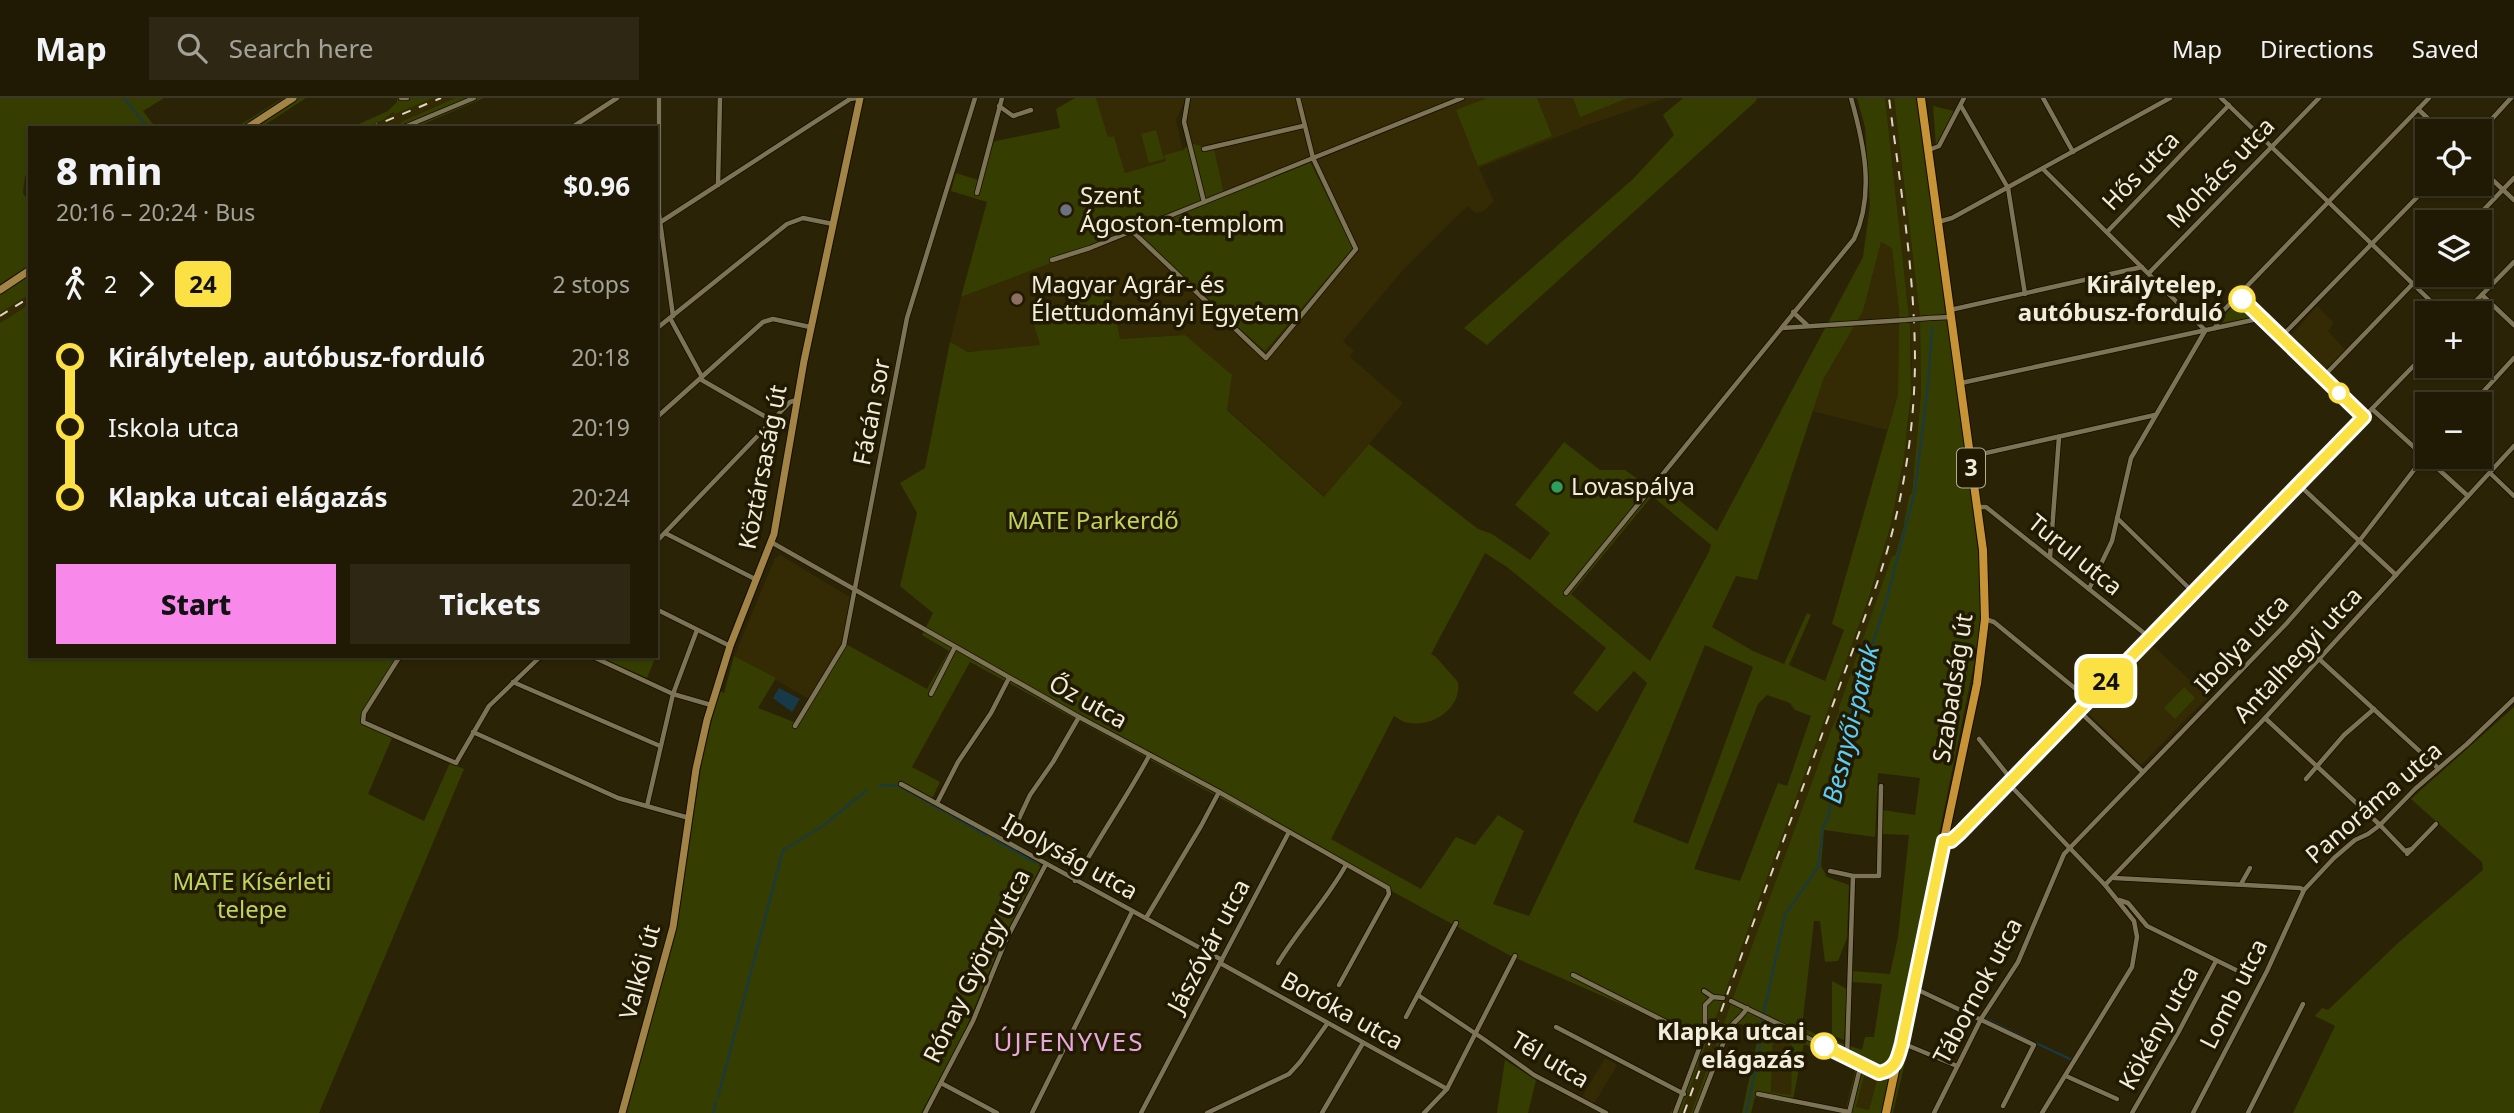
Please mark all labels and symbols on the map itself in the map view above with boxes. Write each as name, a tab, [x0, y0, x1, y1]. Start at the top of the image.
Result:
street label: Mohács utca	[2159, 109, 2281, 235]
street label: Hős utca	[2094, 123, 2186, 217]
place label: Szent Ágoston-templom	[1080, 178, 1284, 239]
marker: Szent Ágoston-templom	[1058, 202, 1074, 218]
place label: Magyar Agrár- és Élettudományi Egyetem	[1031, 267, 1299, 328]
place label: Királytelep, autóbusz-forduló	[2018, 267, 2223, 328]
marker: Királytelep, autóbusz-forduló	[2229, 286, 2255, 312]
marker: Magyar Agrár- és Élettudományi Egyetem	[1009, 291, 1025, 307]
street label: Fácán sor	[844, 356, 897, 468]
street label: Köztársaság út	[729, 381, 794, 552]
unlabelled marker	[2329, 383, 2349, 403]
road number: 3	[1957, 448, 1985, 488]
place label: Lovaspálya	[1571, 469, 1695, 502]
marker: Lovaspálya	[1549, 479, 1565, 495]
park label: MATE Parkerdő	[1007, 503, 1179, 536]
street label: Turul utca	[2022, 506, 2130, 602]
street label: Antalhegyi utca	[2225, 579, 2369, 729]
street label: Ibolya utca	[2187, 586, 2295, 700]
street label: Szabadság út	[1923, 611, 1980, 765]
water label: Besnyői-patak	[1813, 639, 1887, 807]
line badge: 24	[2074, 658, 2138, 704]
street label: Őz utca	[1044, 666, 1134, 736]
street label: Panoráma utca	[2298, 733, 2448, 870]
street label: Ipolyság utca	[997, 805, 1144, 907]
street label: Rónay György utca	[914, 863, 1037, 1068]
park label: MATE Kísérleti telepe	[173, 864, 331, 925]
street label: Jászóvár utca	[1158, 873, 1257, 1020]
street label: Tábornok utca	[1924, 911, 2029, 1069]
street label: Valkói út	[610, 920, 667, 1023]
street label: Lomb utca	[2191, 933, 2274, 1054]
street label: Kökény utca	[2110, 959, 2205, 1095]
street label: Boróka utca	[1276, 963, 1410, 1057]
place label: Klapka utcai elágazás	[1657, 1014, 1805, 1075]
street label: Tél utca	[1505, 1022, 1596, 1095]
district label: ÚJFENYVES	[994, 1023, 1144, 1059]
marker: Klapka utcai elágazás	[1811, 1033, 1837, 1059]

